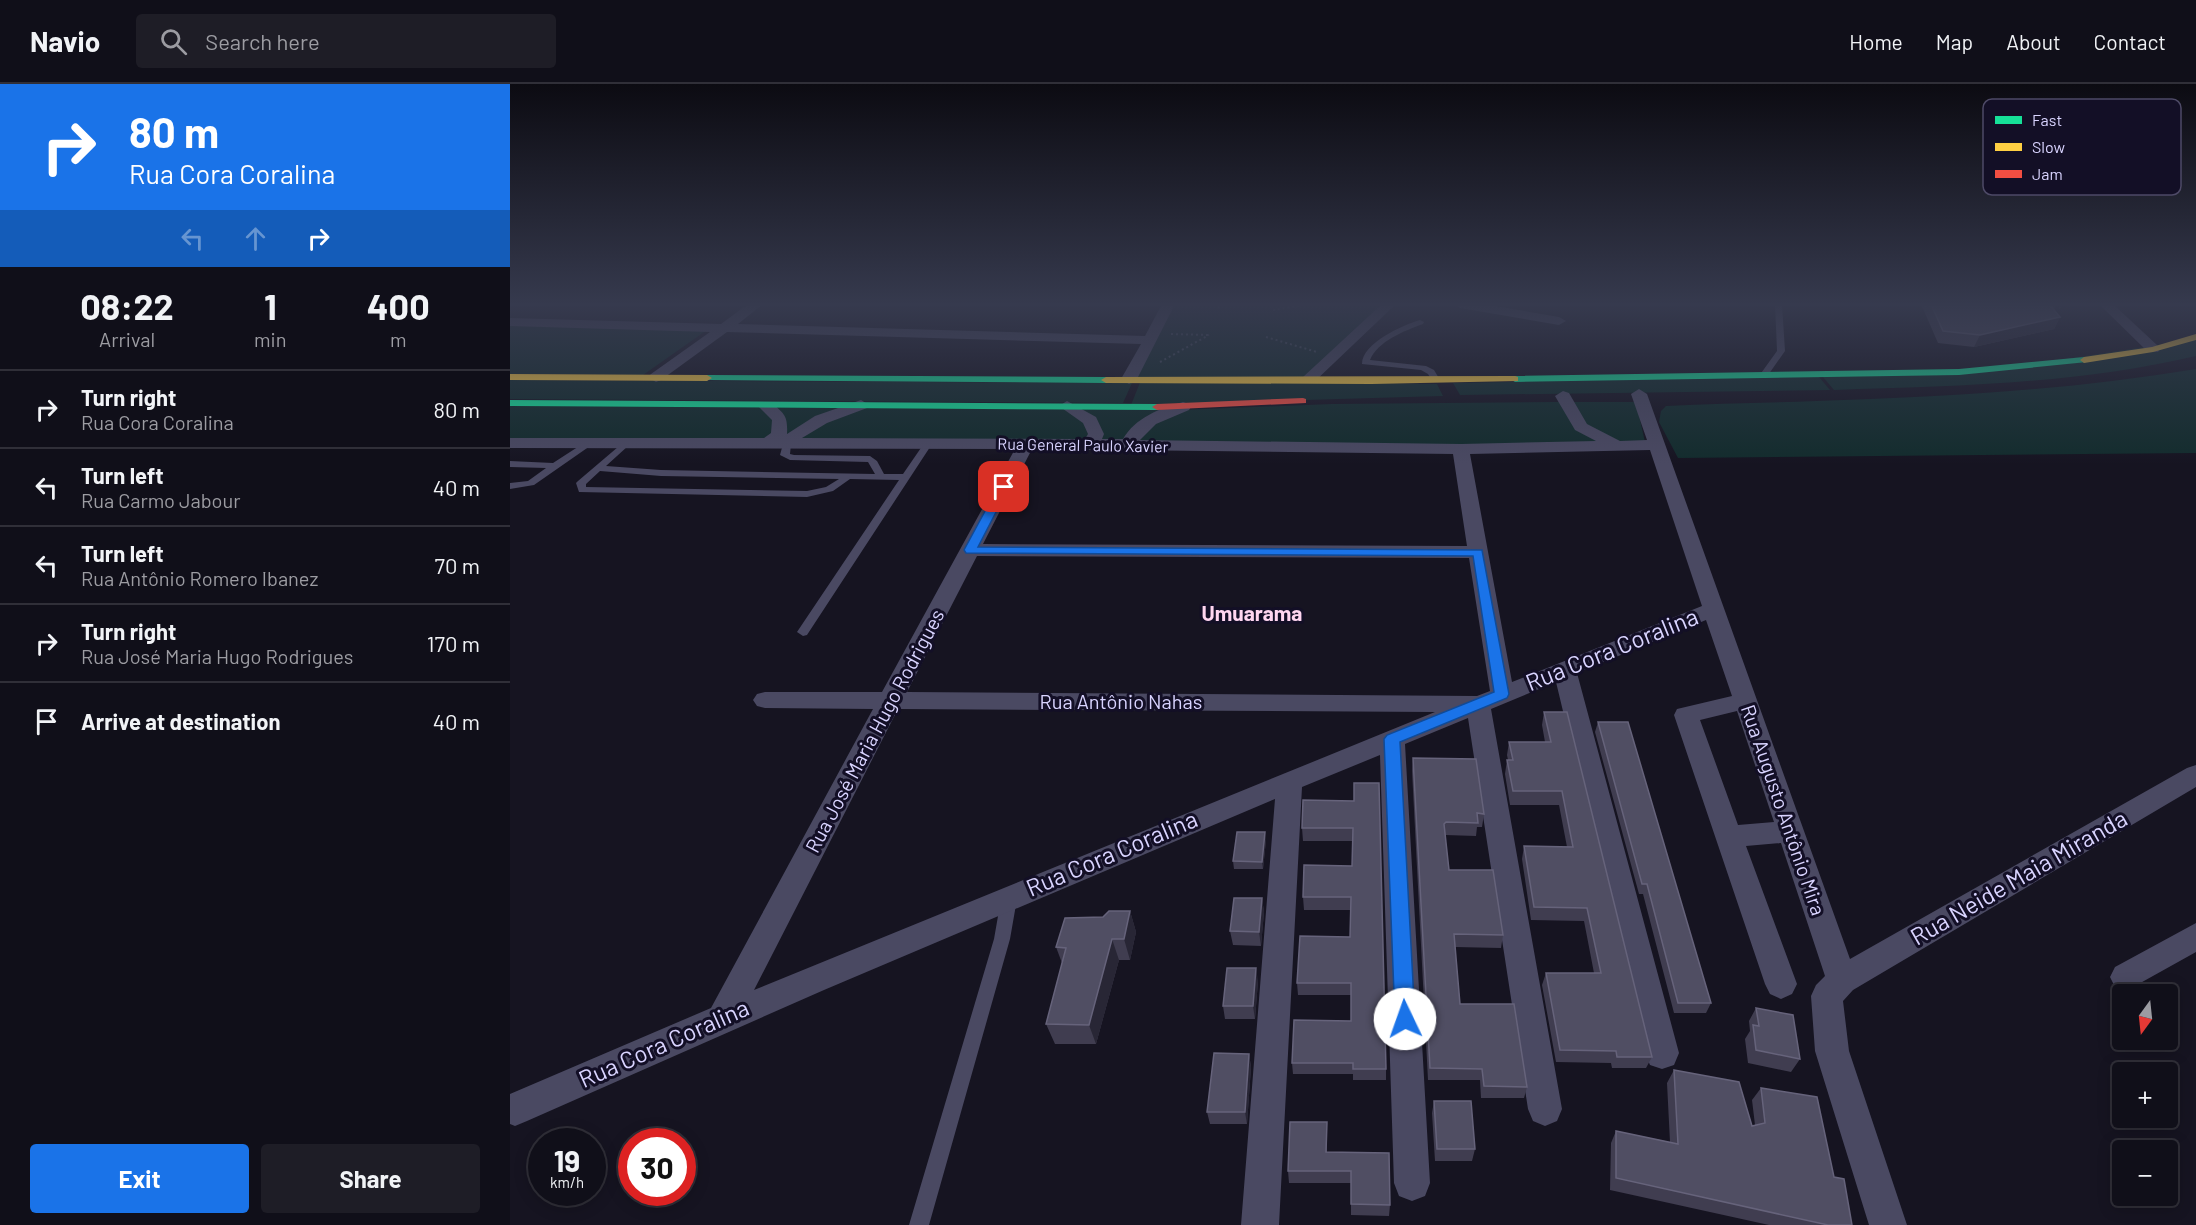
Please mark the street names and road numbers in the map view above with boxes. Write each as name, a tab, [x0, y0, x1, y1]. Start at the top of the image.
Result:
street label: Rua General Paulo Xavier	[997, 434, 1169, 455]
street label: Rua Cora Coralina	[1521, 601, 1702, 696]
street label: Rua José Maria Hugo Rodrigues	[800, 605, 949, 856]
street label: Rua Antônio Nahas	[1040, 689, 1202, 713]
street label: Rua Augusto Antônio Mira	[1737, 701, 1831, 918]
street label: Rua Cora Coralina	[1021, 803, 1201, 902]
street label: Rua Neide Maia Miranda	[1905, 803, 2132, 951]
street label: Rua Cora Coralina	[574, 992, 753, 1093]

